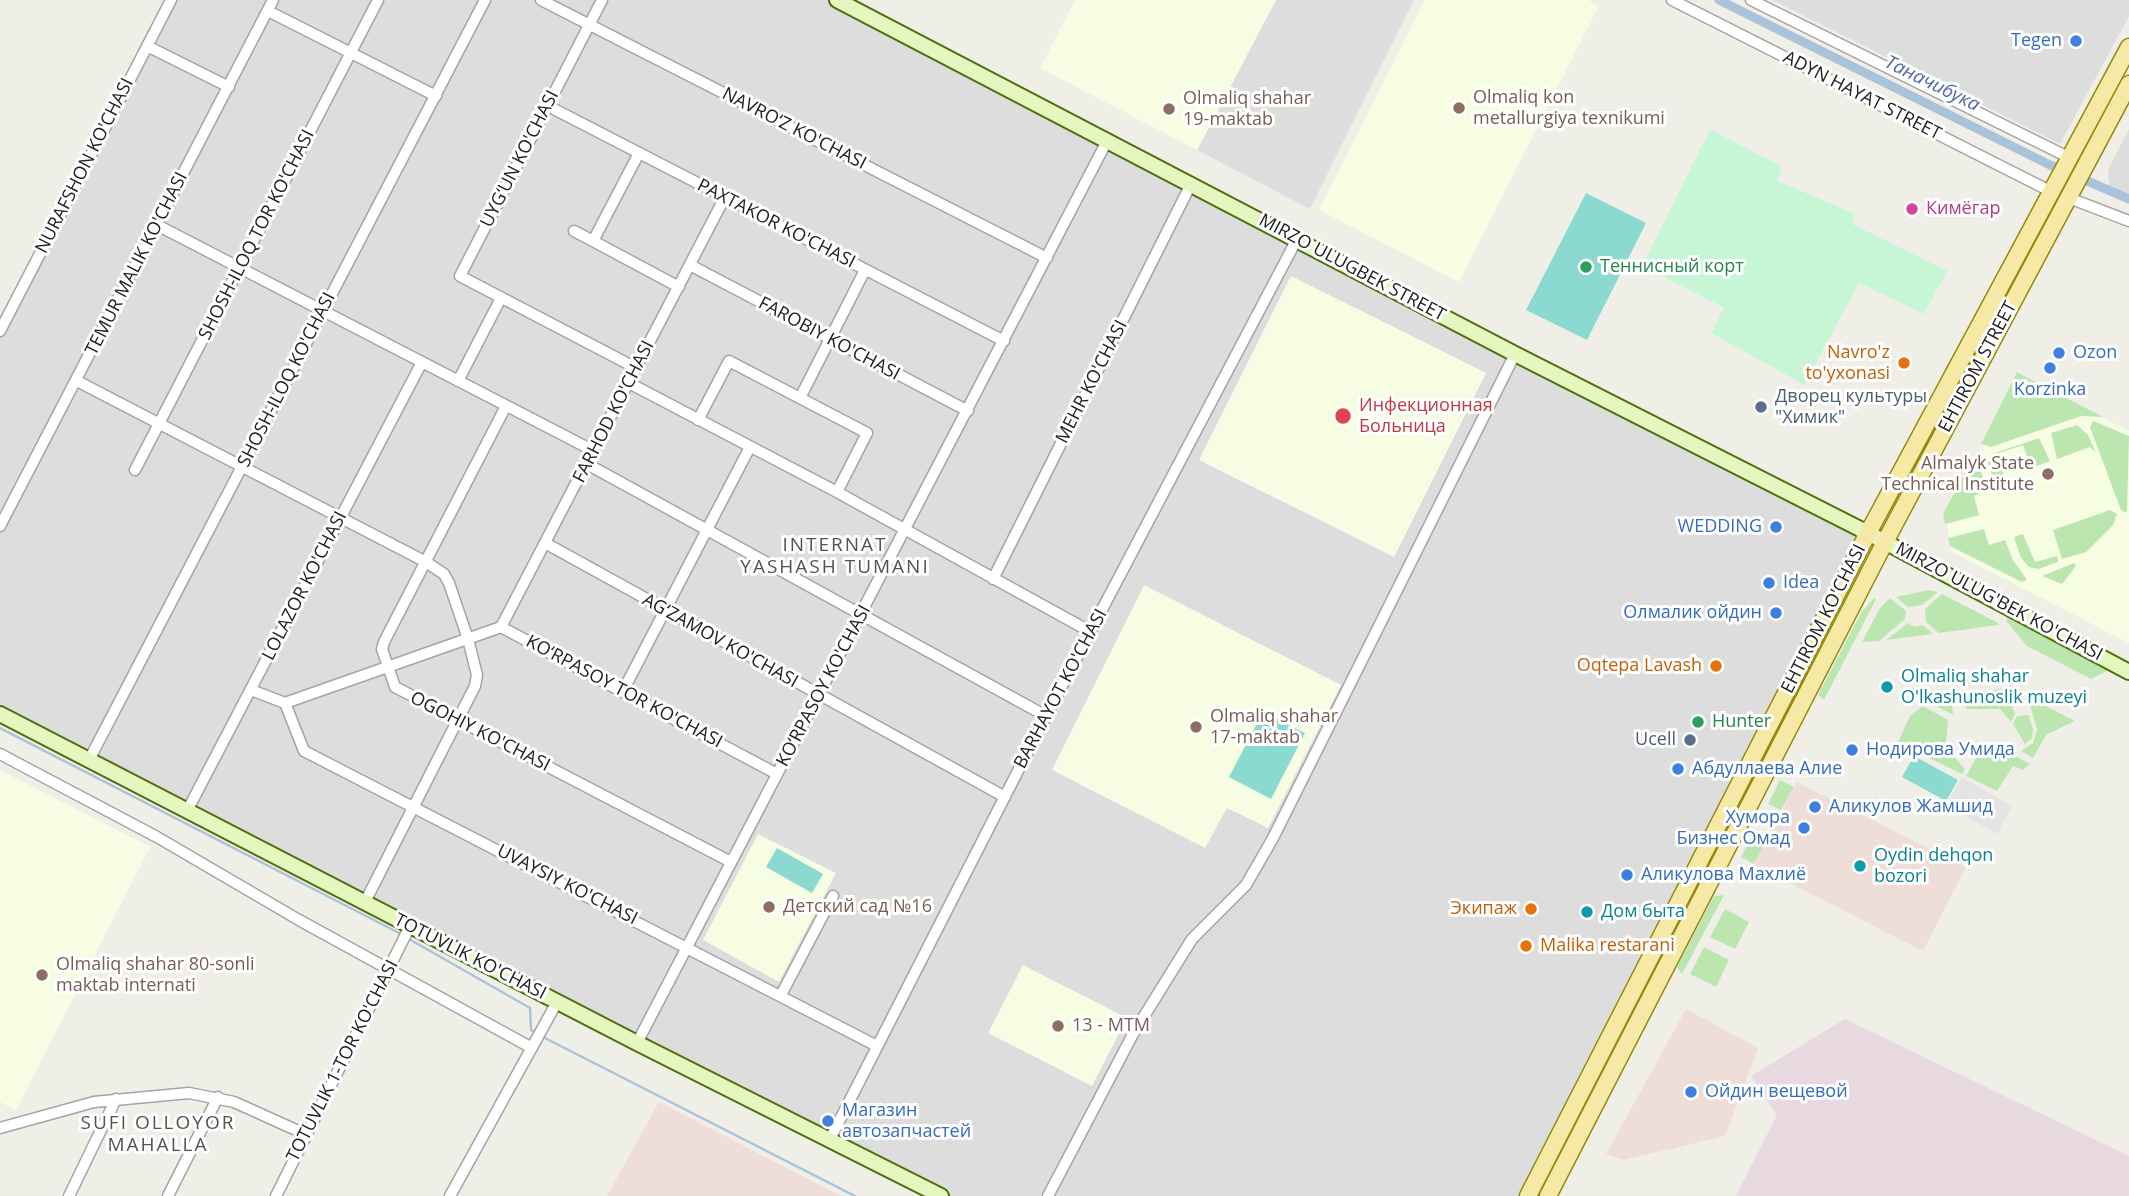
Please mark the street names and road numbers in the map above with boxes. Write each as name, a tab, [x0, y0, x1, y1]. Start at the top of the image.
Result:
street label: ADYN HAYAT STREET	[1779, 47, 1945, 145]
street label: NURAFSHON KO'CHASI	[31, 75, 139, 257]
street label: NAVRO‘Z KO'CHASI	[718, 83, 870, 175]
street label: UYG‘UN KO'CHASI	[476, 87, 564, 231]
street label: SHOSH-ILOQ TOR KO'CHASI	[195, 126, 319, 344]
street label: TEMUR MALIK KO'CHASI	[81, 169, 193, 359]
street label: PAXTAKOR KO'CHASI	[693, 175, 859, 273]
street label: MIRZO ULUGBEK STREET	[1255, 210, 1449, 326]
street label: SHOSH-ILOQ KO'CHASI	[234, 289, 340, 471]
street label: FAROBIY KO'CHASI	[755, 293, 903, 385]
street label: EHTIROM STREET	[1934, 298, 2022, 436]
street label: MEHR KO'CHASI	[1052, 317, 1132, 447]
street label: FARHOD KO'CHASI	[569, 337, 659, 487]
street label: LOLAZOR KO'CHASI	[258, 508, 352, 664]
street label: MIRZO ULUG'BEK KO'CHASI	[1892, 538, 2106, 666]
street label: EHTIROM KO'CHASI	[1777, 541, 1871, 697]
street label: AG‘ZAMOV KO'CHASI	[638, 589, 802, 693]
street label: KO‘RPASOY KO'CHASI	[772, 602, 876, 770]
street label: BARHAYOT KO'CHASI	[1010, 606, 1112, 772]
street label: KO‘RPASOY TOR KO'CHASI	[522, 631, 726, 753]
street label: OGOHIY KO'CHASI	[406, 687, 554, 777]
street label: UVAYSIY KO'CHASI	[493, 840, 641, 930]
street label: TOTUVLIK KO'CHASI	[390, 909, 550, 1005]
street label: TOTUVLIK 1-TOR KO'CHASI	[283, 957, 403, 1165]

